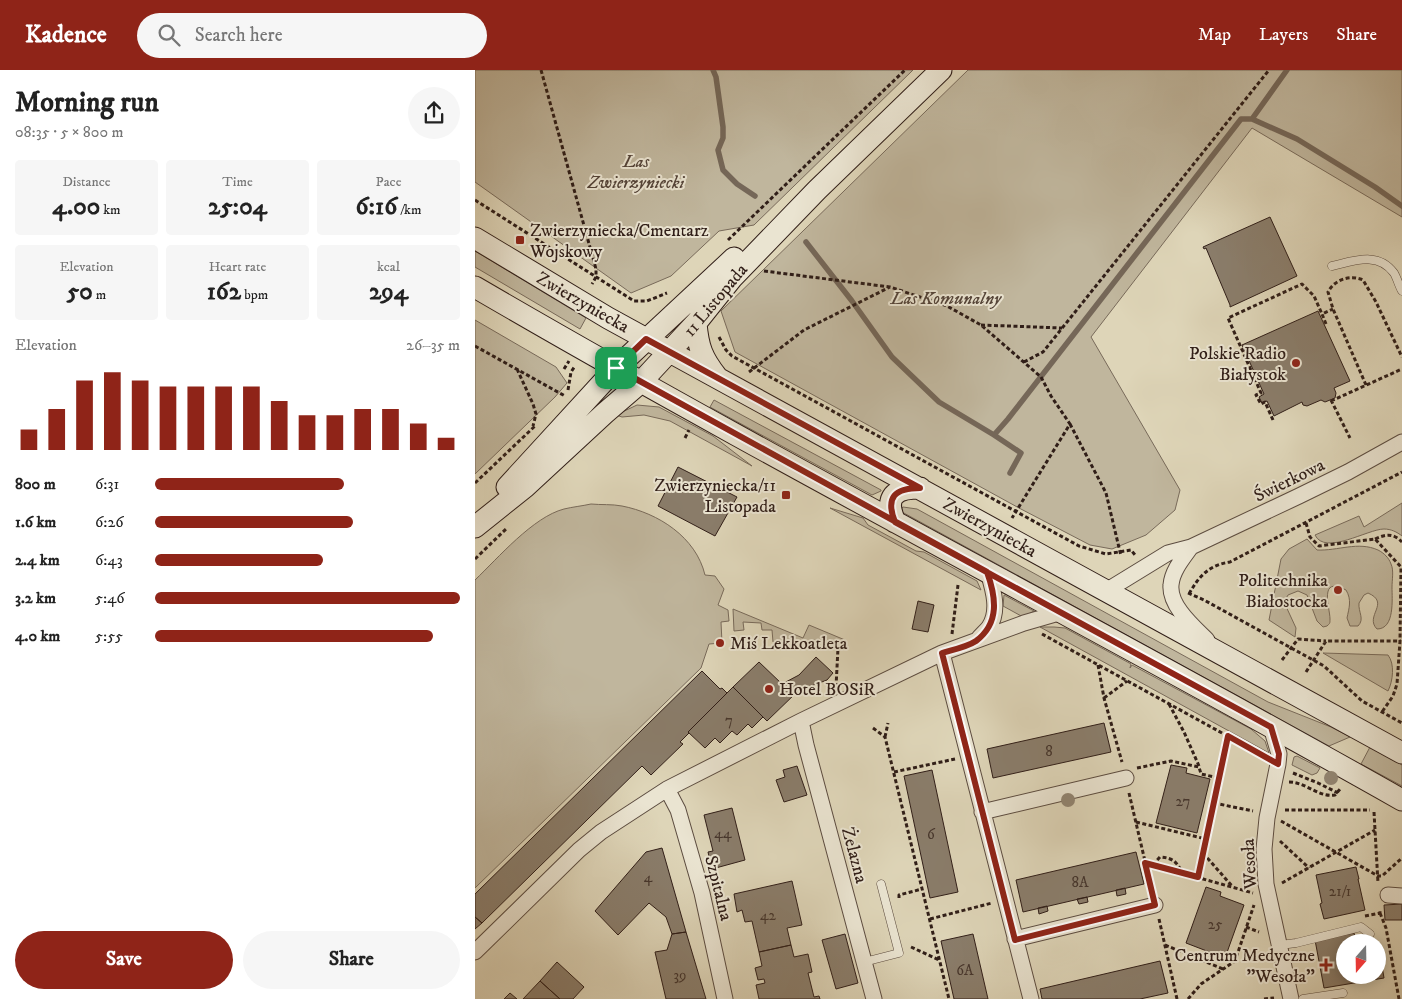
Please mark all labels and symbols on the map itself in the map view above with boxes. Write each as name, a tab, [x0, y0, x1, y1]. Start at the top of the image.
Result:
park label: Las Zwierzyniecki	[587, 151, 686, 194]
place label: Zwierzyniecka/Cmentarz Wojskowy	[529, 220, 709, 263]
marker: Zwierzyniecka/Cmentarz Wojskowy	[514, 234, 526, 246]
street label: 11 Listopada	[679, 259, 753, 342]
street label: Zwierzyniecka	[532, 267, 633, 338]
park label: Las Komunalny	[890, 288, 1002, 310]
place label: Polskie Radio Białystok	[1189, 343, 1286, 386]
pin	[595, 347, 637, 389]
marker: Polskie Radio Białystok	[1290, 357, 1302, 369]
street label: Świerkowa	[1250, 453, 1329, 507]
place label: Zwierzyniecka/11 Listopada	[654, 475, 776, 518]
marker: Zwierzyniecka/11 Listopada	[780, 489, 792, 501]
street label: Zwierzyniecka	[939, 493, 1040, 563]
place label: Politechnika Białostocka	[1238, 570, 1328, 613]
marker: Politechnika Białostocka	[1332, 584, 1344, 596]
place label: Miś Lekkoatleta	[730, 633, 848, 655]
marker: Miś Lekkoatleta	[714, 637, 726, 649]
place label: Hotel BOSiR	[779, 679, 875, 701]
marker: Hotel BOSiR	[763, 683, 775, 695]
house number: 7	[725, 711, 733, 730]
house number: 8	[1045, 742, 1053, 761]
house number: 27	[1176, 792, 1191, 811]
house number: 44	[714, 824, 732, 843]
street label: Żelazna	[836, 825, 872, 886]
house number: 6	[927, 825, 936, 844]
street label: Wesoła	[1238, 838, 1262, 891]
street label: Szpitalna	[699, 853, 737, 924]
house number: 4	[644, 868, 653, 887]
house number: 8A	[1071, 873, 1089, 892]
house number: 21/1	[1329, 882, 1351, 901]
house number: 42	[760, 906, 777, 925]
house number: 25	[1208, 915, 1223, 934]
north arrow	[1336, 934, 1386, 984]
place label: Centrum Medyczne "Wesoła"	[1174, 945, 1315, 988]
marker: Centrum Medyczne "Wesoła"	[1319, 958, 1333, 972]
house number: 6A	[956, 961, 974, 980]
house number: 39	[673, 966, 687, 985]

